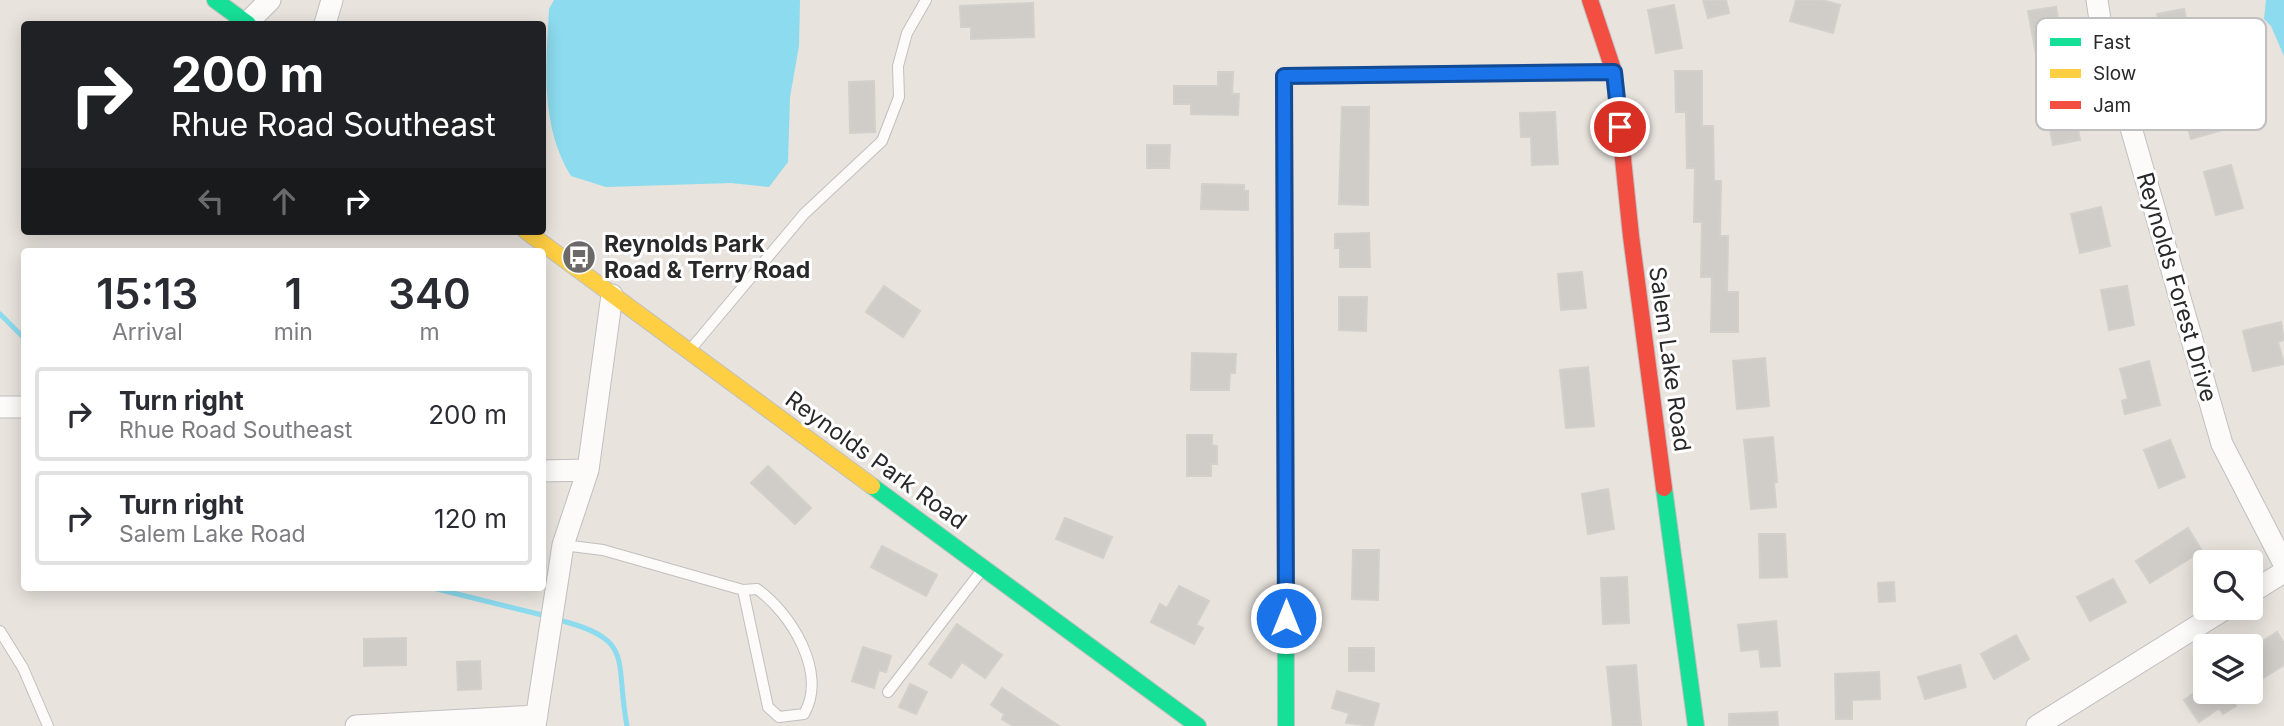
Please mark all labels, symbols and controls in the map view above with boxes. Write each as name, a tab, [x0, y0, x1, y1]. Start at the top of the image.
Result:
legend	[2036, 18, 2266, 130]
text: Fast	[2093, 31, 2131, 54]
text: 200 m	[171, 45, 324, 104]
icon: right	[56, 49, 147, 140]
text: Slow	[2093, 62, 2136, 85]
text: Jam	[2093, 94, 2131, 117]
pin	[1590, 97, 1650, 157]
text: Rhue Road Southeast	[171, 105, 496, 144]
icon: arrive	[1601, 108, 1639, 146]
street label: Reynolds Forest Drive	[2131, 169, 2223, 405]
icon: left	[192, 182, 230, 220]
icon: ahead	[265, 182, 303, 220]
icon: right	[338, 182, 376, 220]
place label: Reynolds Park Road & Terry Road	[604, 230, 810, 284]
bus stop icon: Reynolds Park Road & Terry Road	[560, 238, 598, 276]
street label: Salem Lake Road	[1643, 265, 1697, 453]
text: 15:13	[96, 268, 198, 319]
text: 1	[284, 268, 302, 319]
text: 340	[388, 268, 471, 319]
text: Arrival	[112, 318, 183, 346]
text: min	[274, 318, 313, 346]
text: m	[419, 318, 440, 346]
text: Turn right	[119, 385, 244, 416]
street label: Reynolds Park Road	[780, 385, 972, 535]
icon: right	[60, 395, 98, 433]
text: 200 m	[428, 399, 507, 430]
text: Rhue Road Southeast	[119, 416, 352, 444]
text: Turn right	[119, 489, 244, 520]
icon: right	[60, 499, 98, 537]
text: 120 m	[434, 503, 507, 534]
text: Salem Lake Road	[119, 520, 306, 548]
map controls	[2193, 550, 2263, 704]
button: search	[2193, 550, 2263, 620]
position arrow	[1249, 581, 1323, 655]
button: layers	[2193, 634, 2263, 704]

